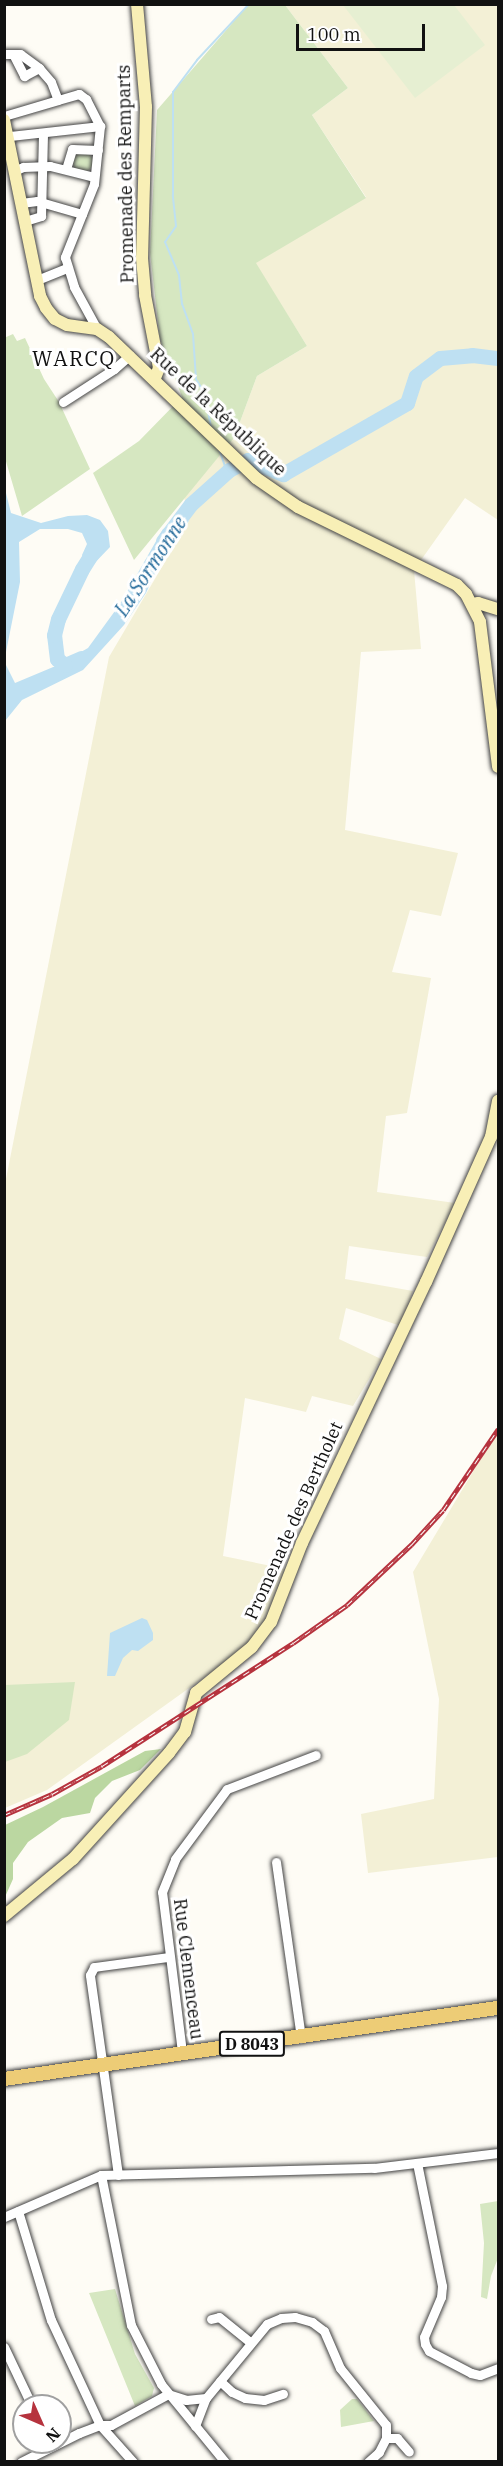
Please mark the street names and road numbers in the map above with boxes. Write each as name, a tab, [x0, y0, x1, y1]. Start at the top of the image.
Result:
street label: Promenade des Remparts	[113, 65, 139, 283]
street label: Rue de la République	[145, 343, 291, 481]
street label: Promenade des Bertholet	[240, 1419, 348, 1623]
street label: Rue Clemenceau	[169, 1897, 207, 2041]
road number: D 8043	[218, 2031, 286, 2057]

